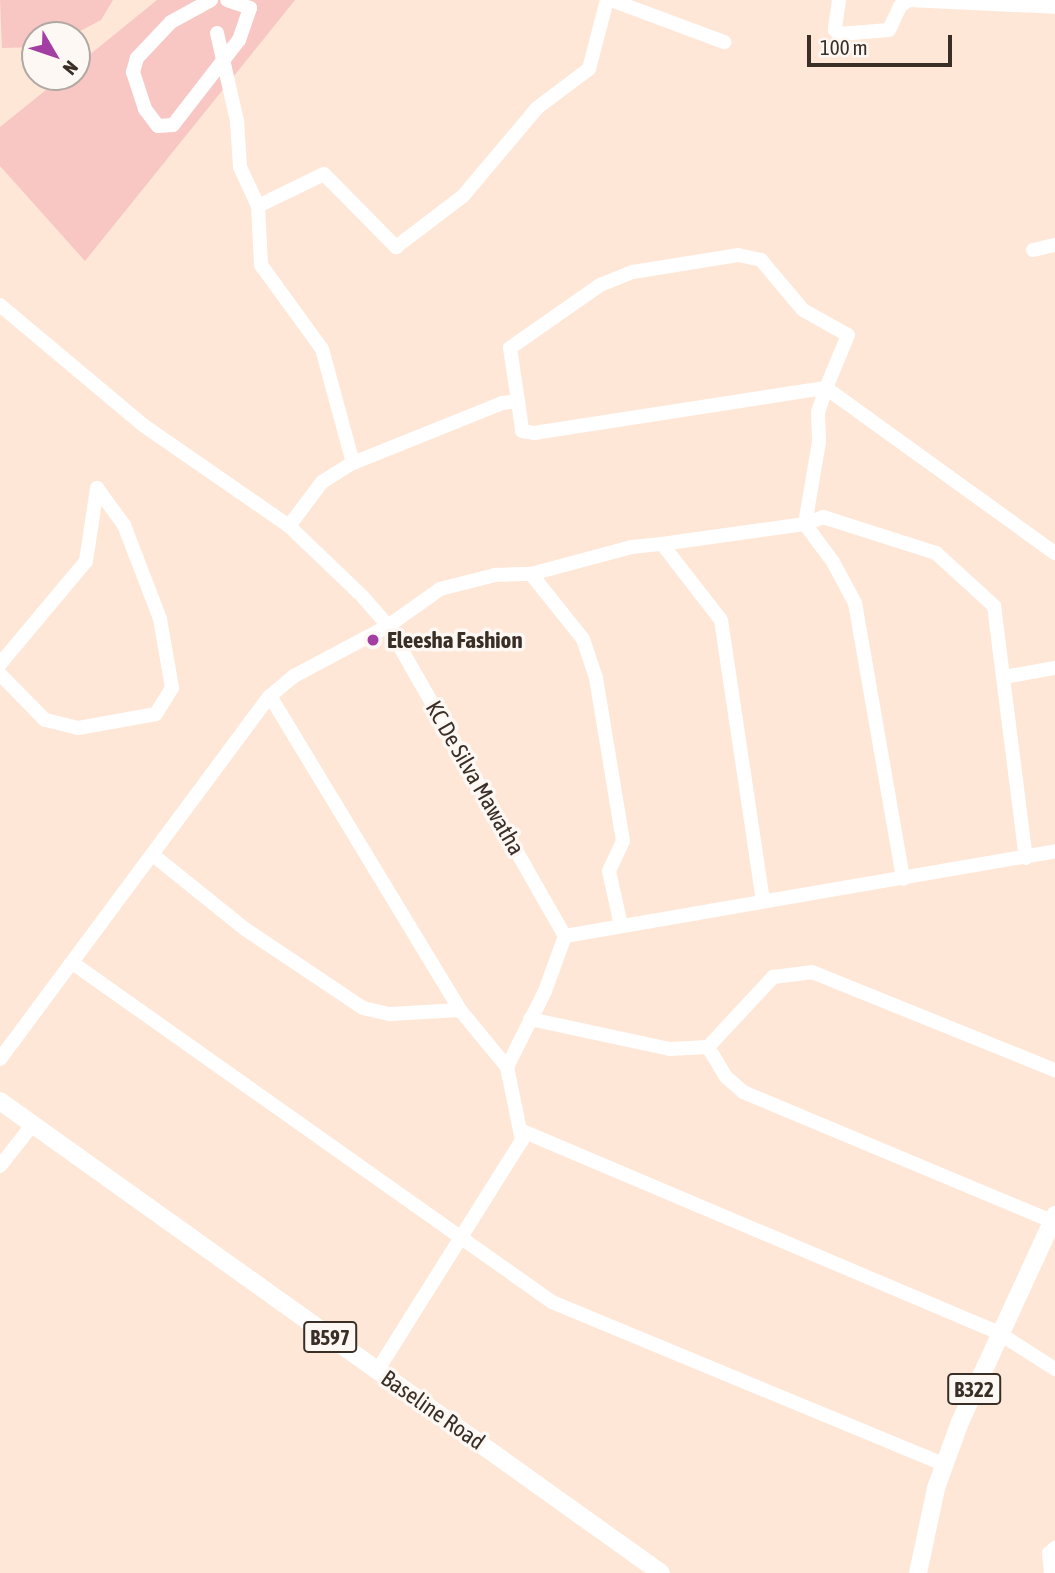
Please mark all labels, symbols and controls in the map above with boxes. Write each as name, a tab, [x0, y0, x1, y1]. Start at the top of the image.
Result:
north arrow	[21, 21, 91, 91]
scale bar	[810, 21, 955, 65]
text: 100 m	[820, 35, 868, 59]
text: N	[59, 57, 83, 79]
place label: Eleesha Fashion	[387, 626, 523, 654]
marker: Eleesha Fashion	[365, 632, 381, 648]
street label: KC De Silva Mawatha	[420, 696, 530, 860]
road number: B597	[302, 1320, 358, 1354]
street label: Baseline Road	[376, 1364, 490, 1456]
road number: B322	[946, 1372, 1002, 1406]

